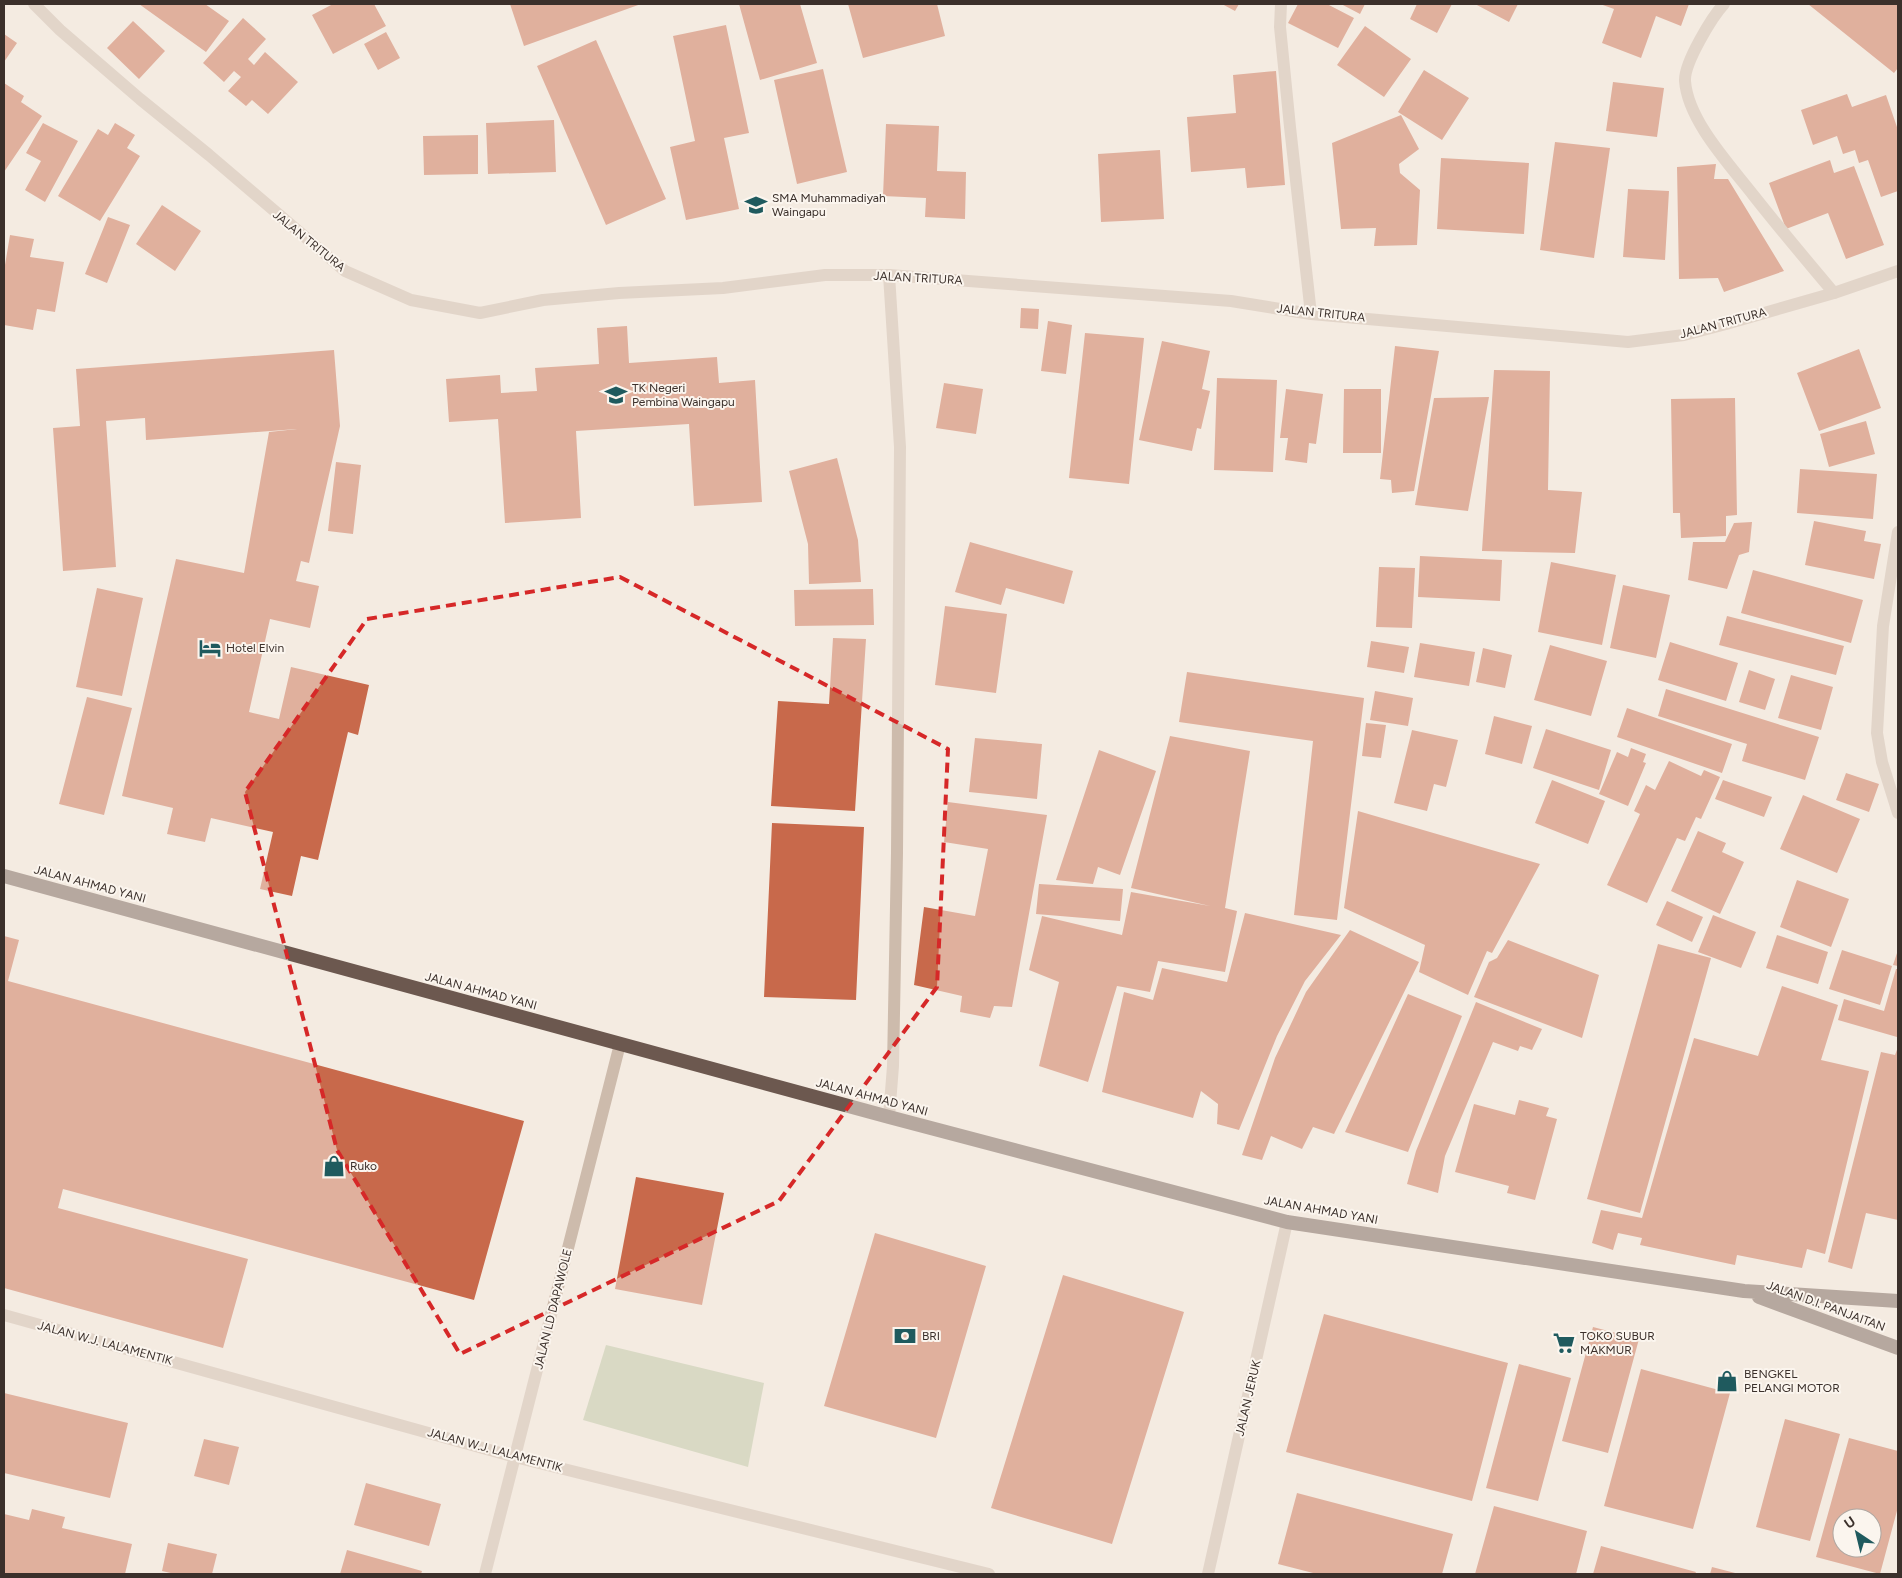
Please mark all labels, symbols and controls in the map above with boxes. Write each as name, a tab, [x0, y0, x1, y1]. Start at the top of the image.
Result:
place label: SMA Muhammadiyah Waingapu	[772, 191, 886, 219]
school or university icon: SMA Muhammadiyah Waingapu	[743, 192, 769, 218]
street label: JALAN TRITURA	[270, 208, 348, 274]
street label: JALAN TRITURA	[873, 269, 963, 287]
street label: JALAN TRITURA	[1276, 301, 1366, 325]
street label: JALAN TRITURA	[1678, 305, 1768, 341]
place label: TK Negeri Pembina Waingapu	[632, 381, 735, 409]
school or university icon: TK Negeri Pembina Waingapu	[603, 382, 629, 408]
hotel icon: Hotel Elvin	[197, 635, 223, 661]
place label: Hotel Elvin	[226, 641, 284, 655]
street label: JALAN AHMAD YANI	[32, 862, 148, 906]
street label: JALAN AHMAD YANI	[423, 969, 539, 1013]
street label: JALAN AHMAD YANI	[814, 1075, 930, 1119]
shop icon: Ruko	[321, 1153, 347, 1179]
place label: Ruko	[350, 1159, 377, 1173]
street label: JALAN AHMAD YANI	[1263, 1193, 1379, 1227]
street label: JALAN LD DAPAWOLE	[531, 1247, 575, 1371]
street label: JALAN D.I. PANJAITAN	[1765, 1278, 1887, 1334]
street label: JALAN W.J. LALAMENTIK	[36, 1318, 175, 1368]
bank icon: BRI	[892, 1323, 918, 1349]
place label: BRI	[922, 1329, 940, 1343]
place label: TOKO SUBUR MAKMUR	[1580, 1329, 1655, 1357]
supermarket icon: TOKO SUBUR MAKMUR	[1551, 1330, 1577, 1356]
street label: JALAN JERUK	[1232, 1358, 1264, 1437]
place label: BENGKEL PELANGI MOTOR	[1744, 1367, 1840, 1395]
shop icon: BENGKEL PELANGI MOTOR	[1714, 1368, 1740, 1394]
street label: JALAN W.J. LALAMENTIK	[426, 1425, 565, 1475]
north arrow	[1832, 1508, 1882, 1558]
text: U	[1841, 1513, 1859, 1533]

